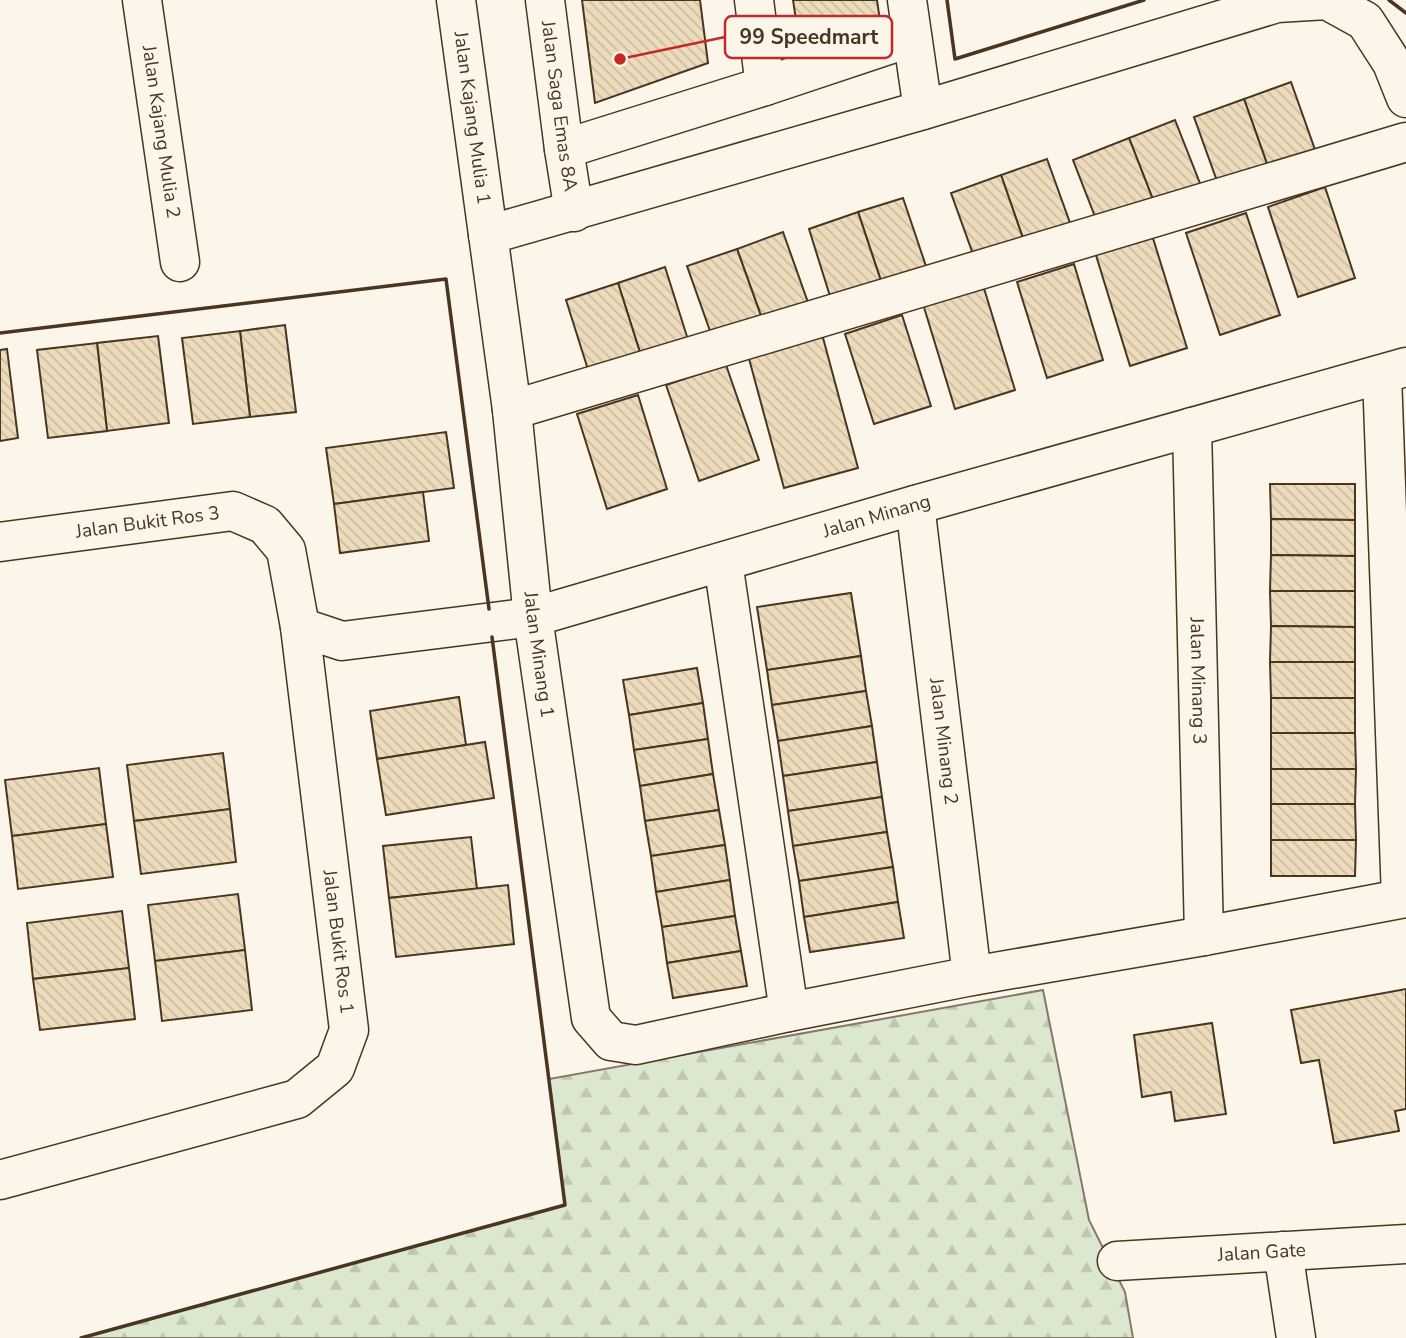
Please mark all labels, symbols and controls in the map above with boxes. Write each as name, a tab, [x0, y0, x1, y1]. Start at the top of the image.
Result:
callout: 99 Speedmart	[725, 16, 892, 58]
street label: Jalan Saga Emas 8A	[535, 18, 584, 194]
text: 99 Speedmart	[740, 23, 879, 51]
street label: Jalan Kajang Mulia 1	[447, 29, 497, 206]
street label: Jalan Kajang Mulia 2	[136, 43, 186, 220]
street label: Jalan Minang	[819, 488, 934, 545]
street label: Jalan Bukit Ros 3	[73, 500, 221, 545]
street label: Jalan Minang 1	[517, 589, 560, 720]
street label: Jalan Minang 3	[1183, 616, 1212, 745]
street label: Jalan Minang 2	[923, 675, 964, 806]
street label: Jalan Bukit Ros 1	[316, 867, 360, 1015]
street label: Jalan Gate	[1216, 1237, 1307, 1268]

